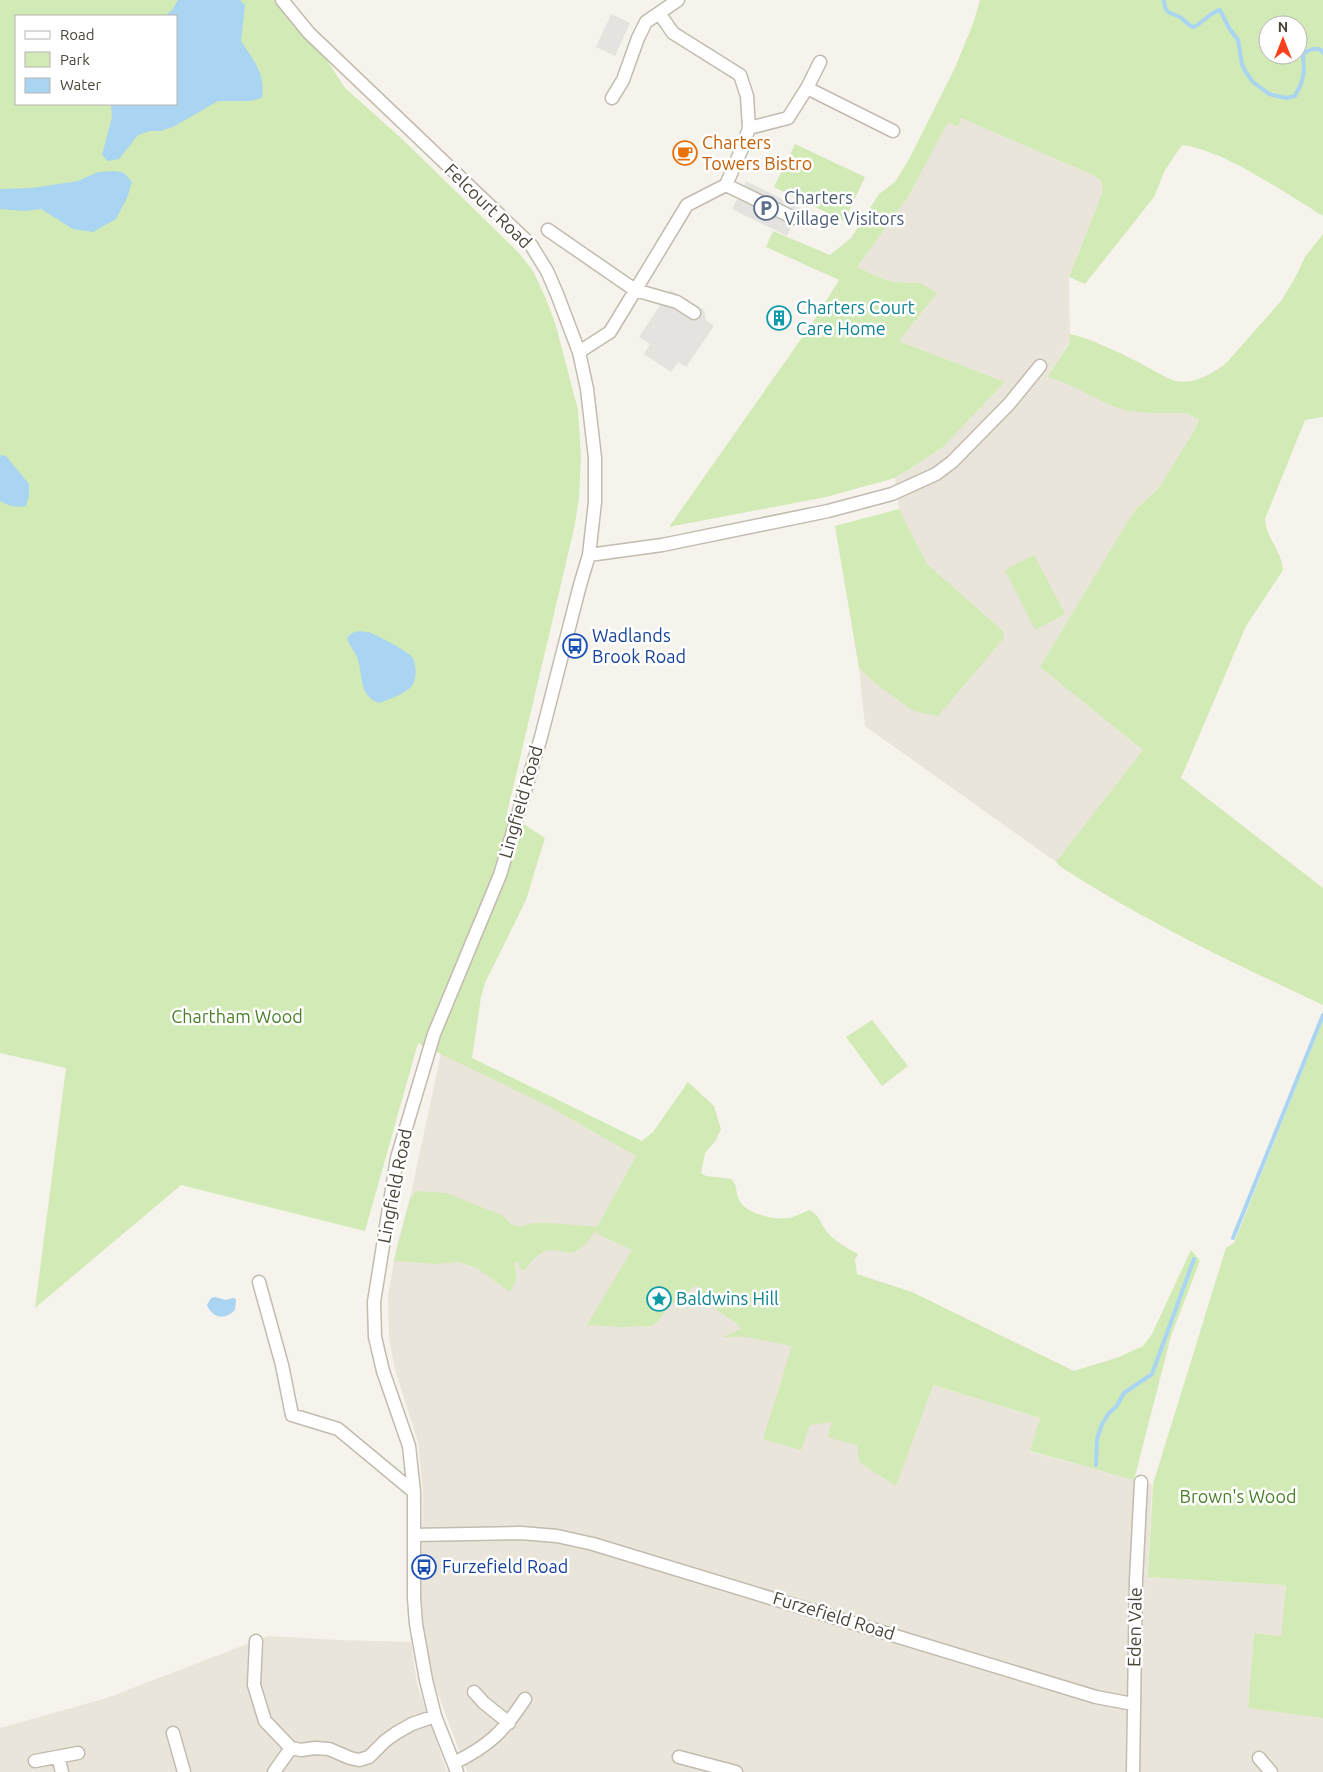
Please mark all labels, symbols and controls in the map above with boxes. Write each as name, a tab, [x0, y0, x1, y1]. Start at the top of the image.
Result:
legend	[15, 15, 178, 105]
north arrow	[1258, 15, 1308, 65]
text: N	[1278, 19, 1288, 35]
text: Road	[60, 26, 95, 43]
text: Park	[60, 51, 90, 68]
text: Water	[60, 76, 101, 93]
place label: Charters Towers Bistro	[702, 132, 812, 173]
cafe icon: Charters Towers Bistro	[672, 140, 698, 166]
street label: Felcourt Road	[441, 159, 536, 252]
place label: Charters Village Visitors	[784, 187, 904, 228]
parking icon: Charters Village Visitors	[753, 195, 779, 221]
place label: Charters Court Care Home	[796, 297, 915, 338]
building icon: Charters Court Care Home	[766, 305, 792, 331]
place label: Wadlands Brook Road	[592, 625, 686, 666]
bus stop icon: Wadlands Brook Road	[562, 633, 588, 659]
street label: Lingfield Road	[494, 743, 546, 860]
park label: Chartham Wood	[171, 1006, 303, 1026]
street label: Lingfield Road	[373, 1127, 415, 1245]
place icon: Baldwins Hill	[646, 1286, 672, 1312]
place label: Baldwins Hill	[676, 1288, 779, 1308]
park label: Brown's Wood	[1180, 1486, 1296, 1506]
bus stop icon: Furzefield Road	[411, 1554, 437, 1580]
place label: Furzefield Road	[442, 1556, 568, 1576]
street label: Furzefield Road	[771, 1587, 898, 1643]
street label: Eden Vale	[1123, 1587, 1145, 1667]

